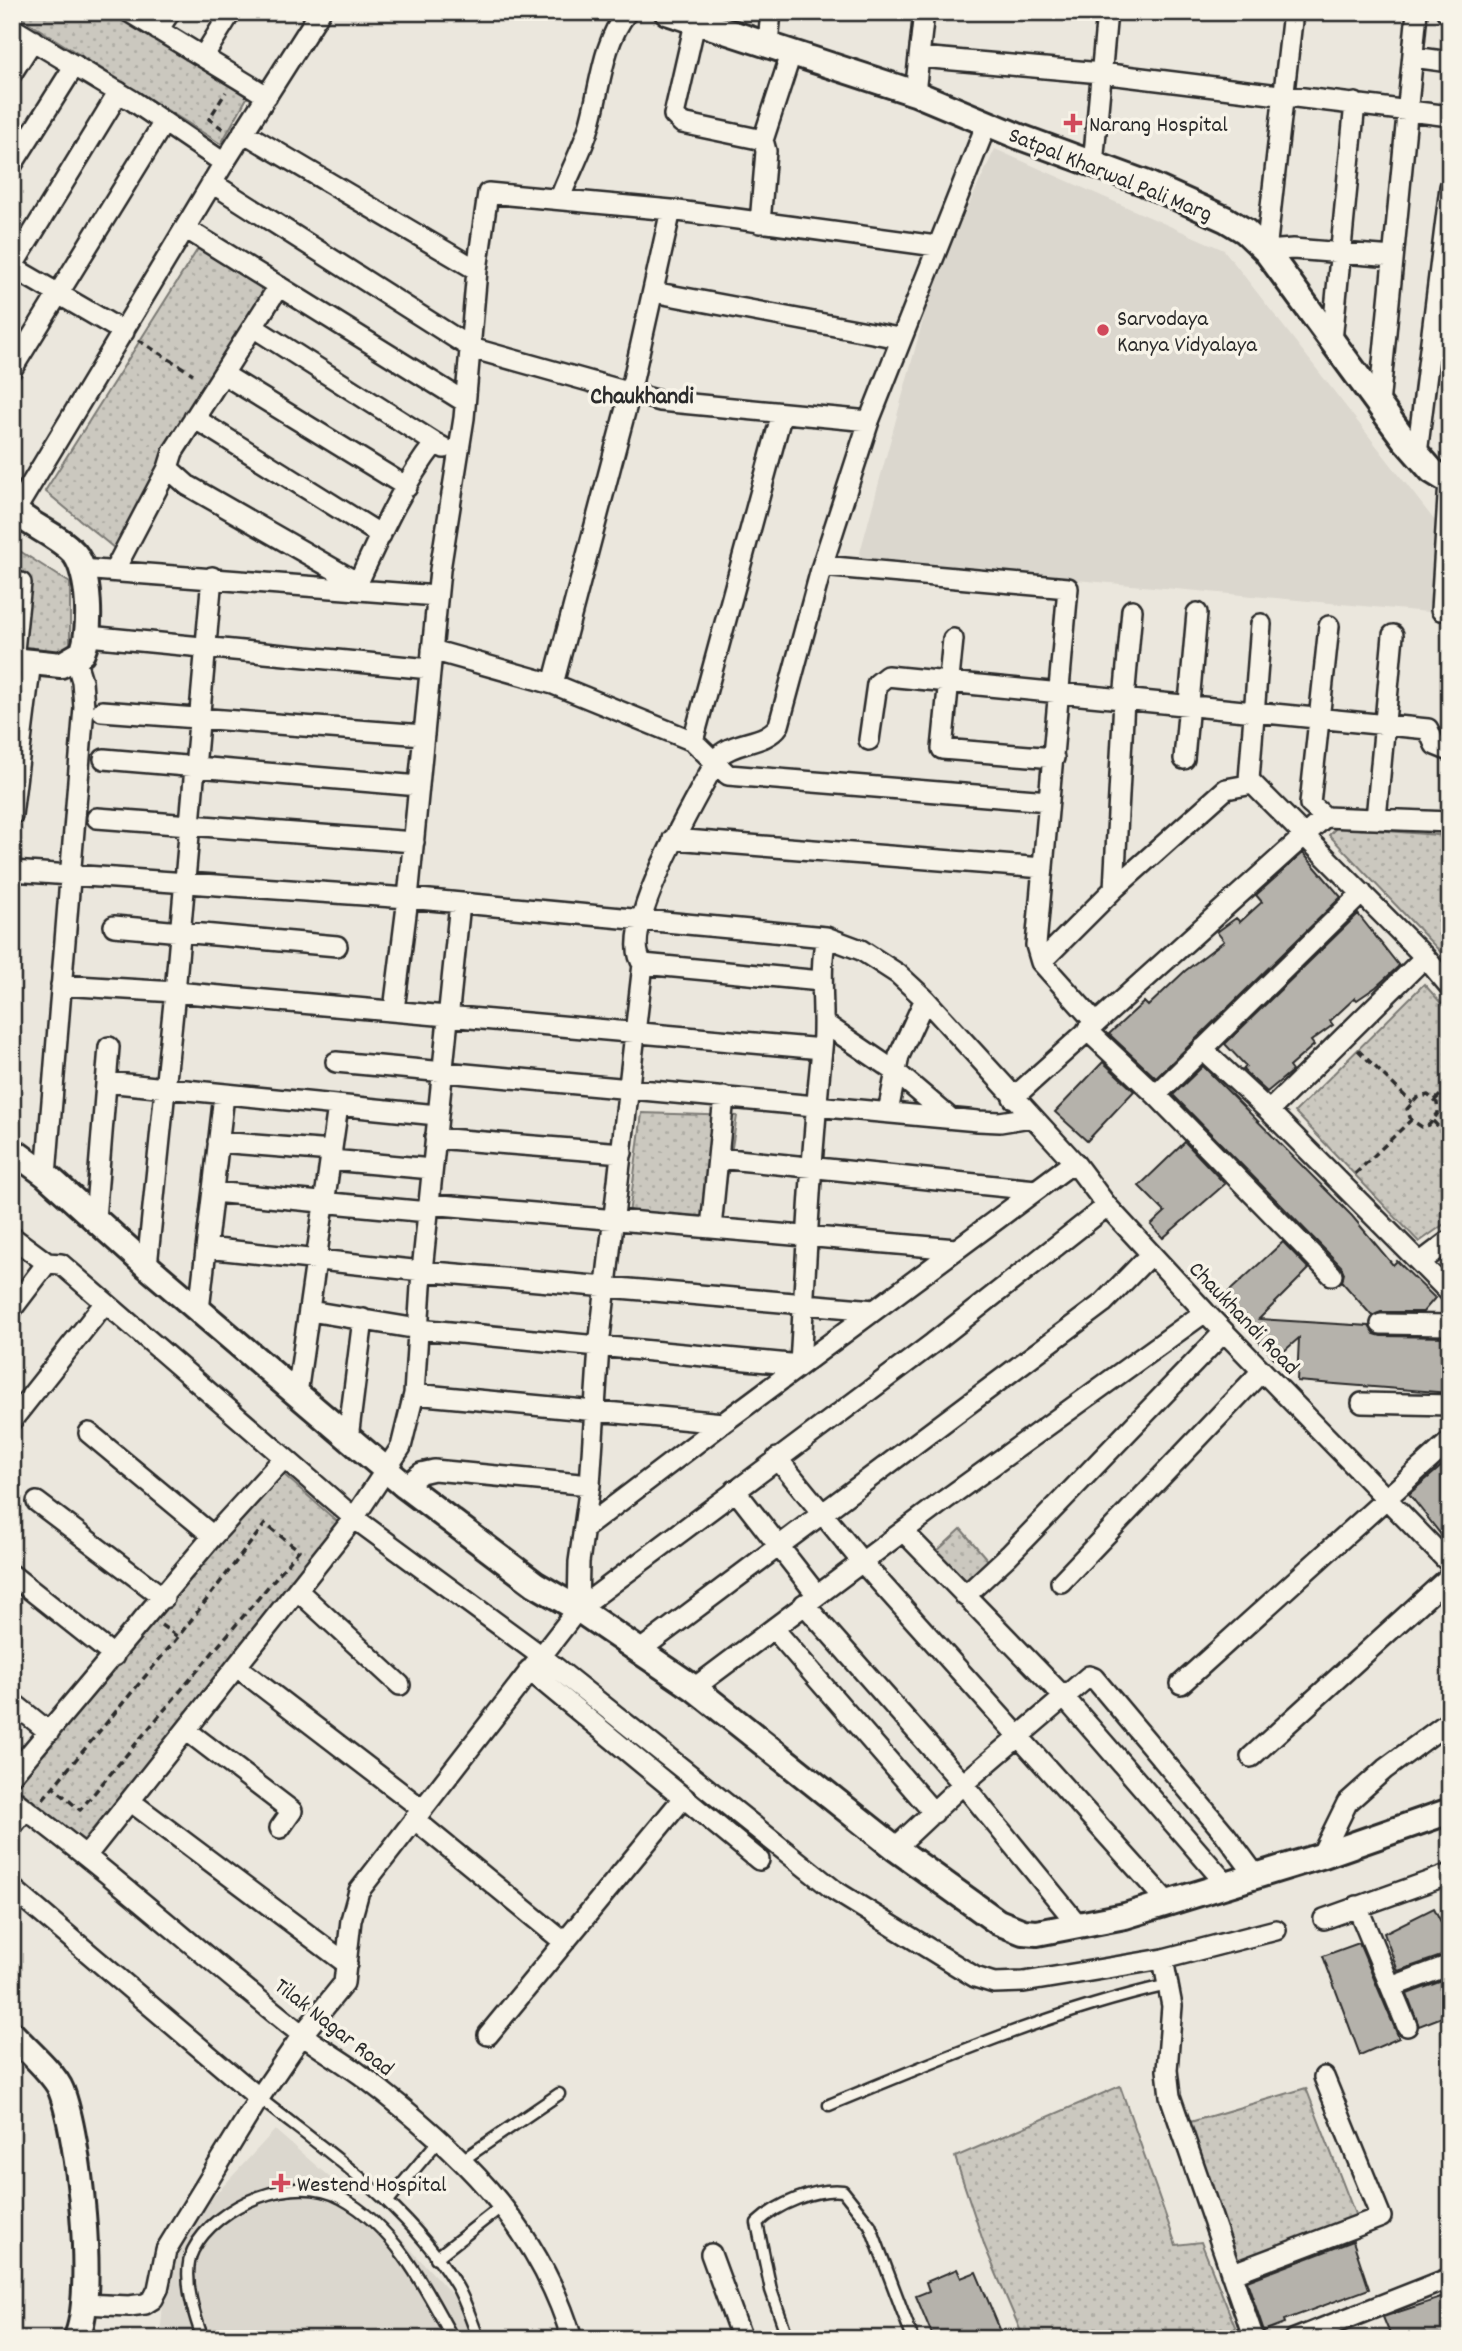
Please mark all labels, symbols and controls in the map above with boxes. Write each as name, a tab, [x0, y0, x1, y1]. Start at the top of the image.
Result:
place label: Narang Hospital	[1089, 110, 1228, 143]
marker: Narang Hospital	[1063, 113, 1083, 133]
street label: Satpal Kharwal Pali Marg	[1003, 120, 1217, 232]
place label: Sarvodaya Kanya Vidyalaya	[1117, 304, 1258, 363]
marker: Sarvodaya Kanya Vidyalaya	[1095, 322, 1111, 338]
district label: Chaukhandi	[590, 381, 694, 415]
street label: Chaukhandi Road	[1179, 1255, 1305, 1384]
street label: Tilak Nagar Road	[266, 1971, 400, 2086]
place label: Westend Hospital	[297, 2170, 447, 2203]
marker: Westend Hospital	[271, 2173, 291, 2193]

